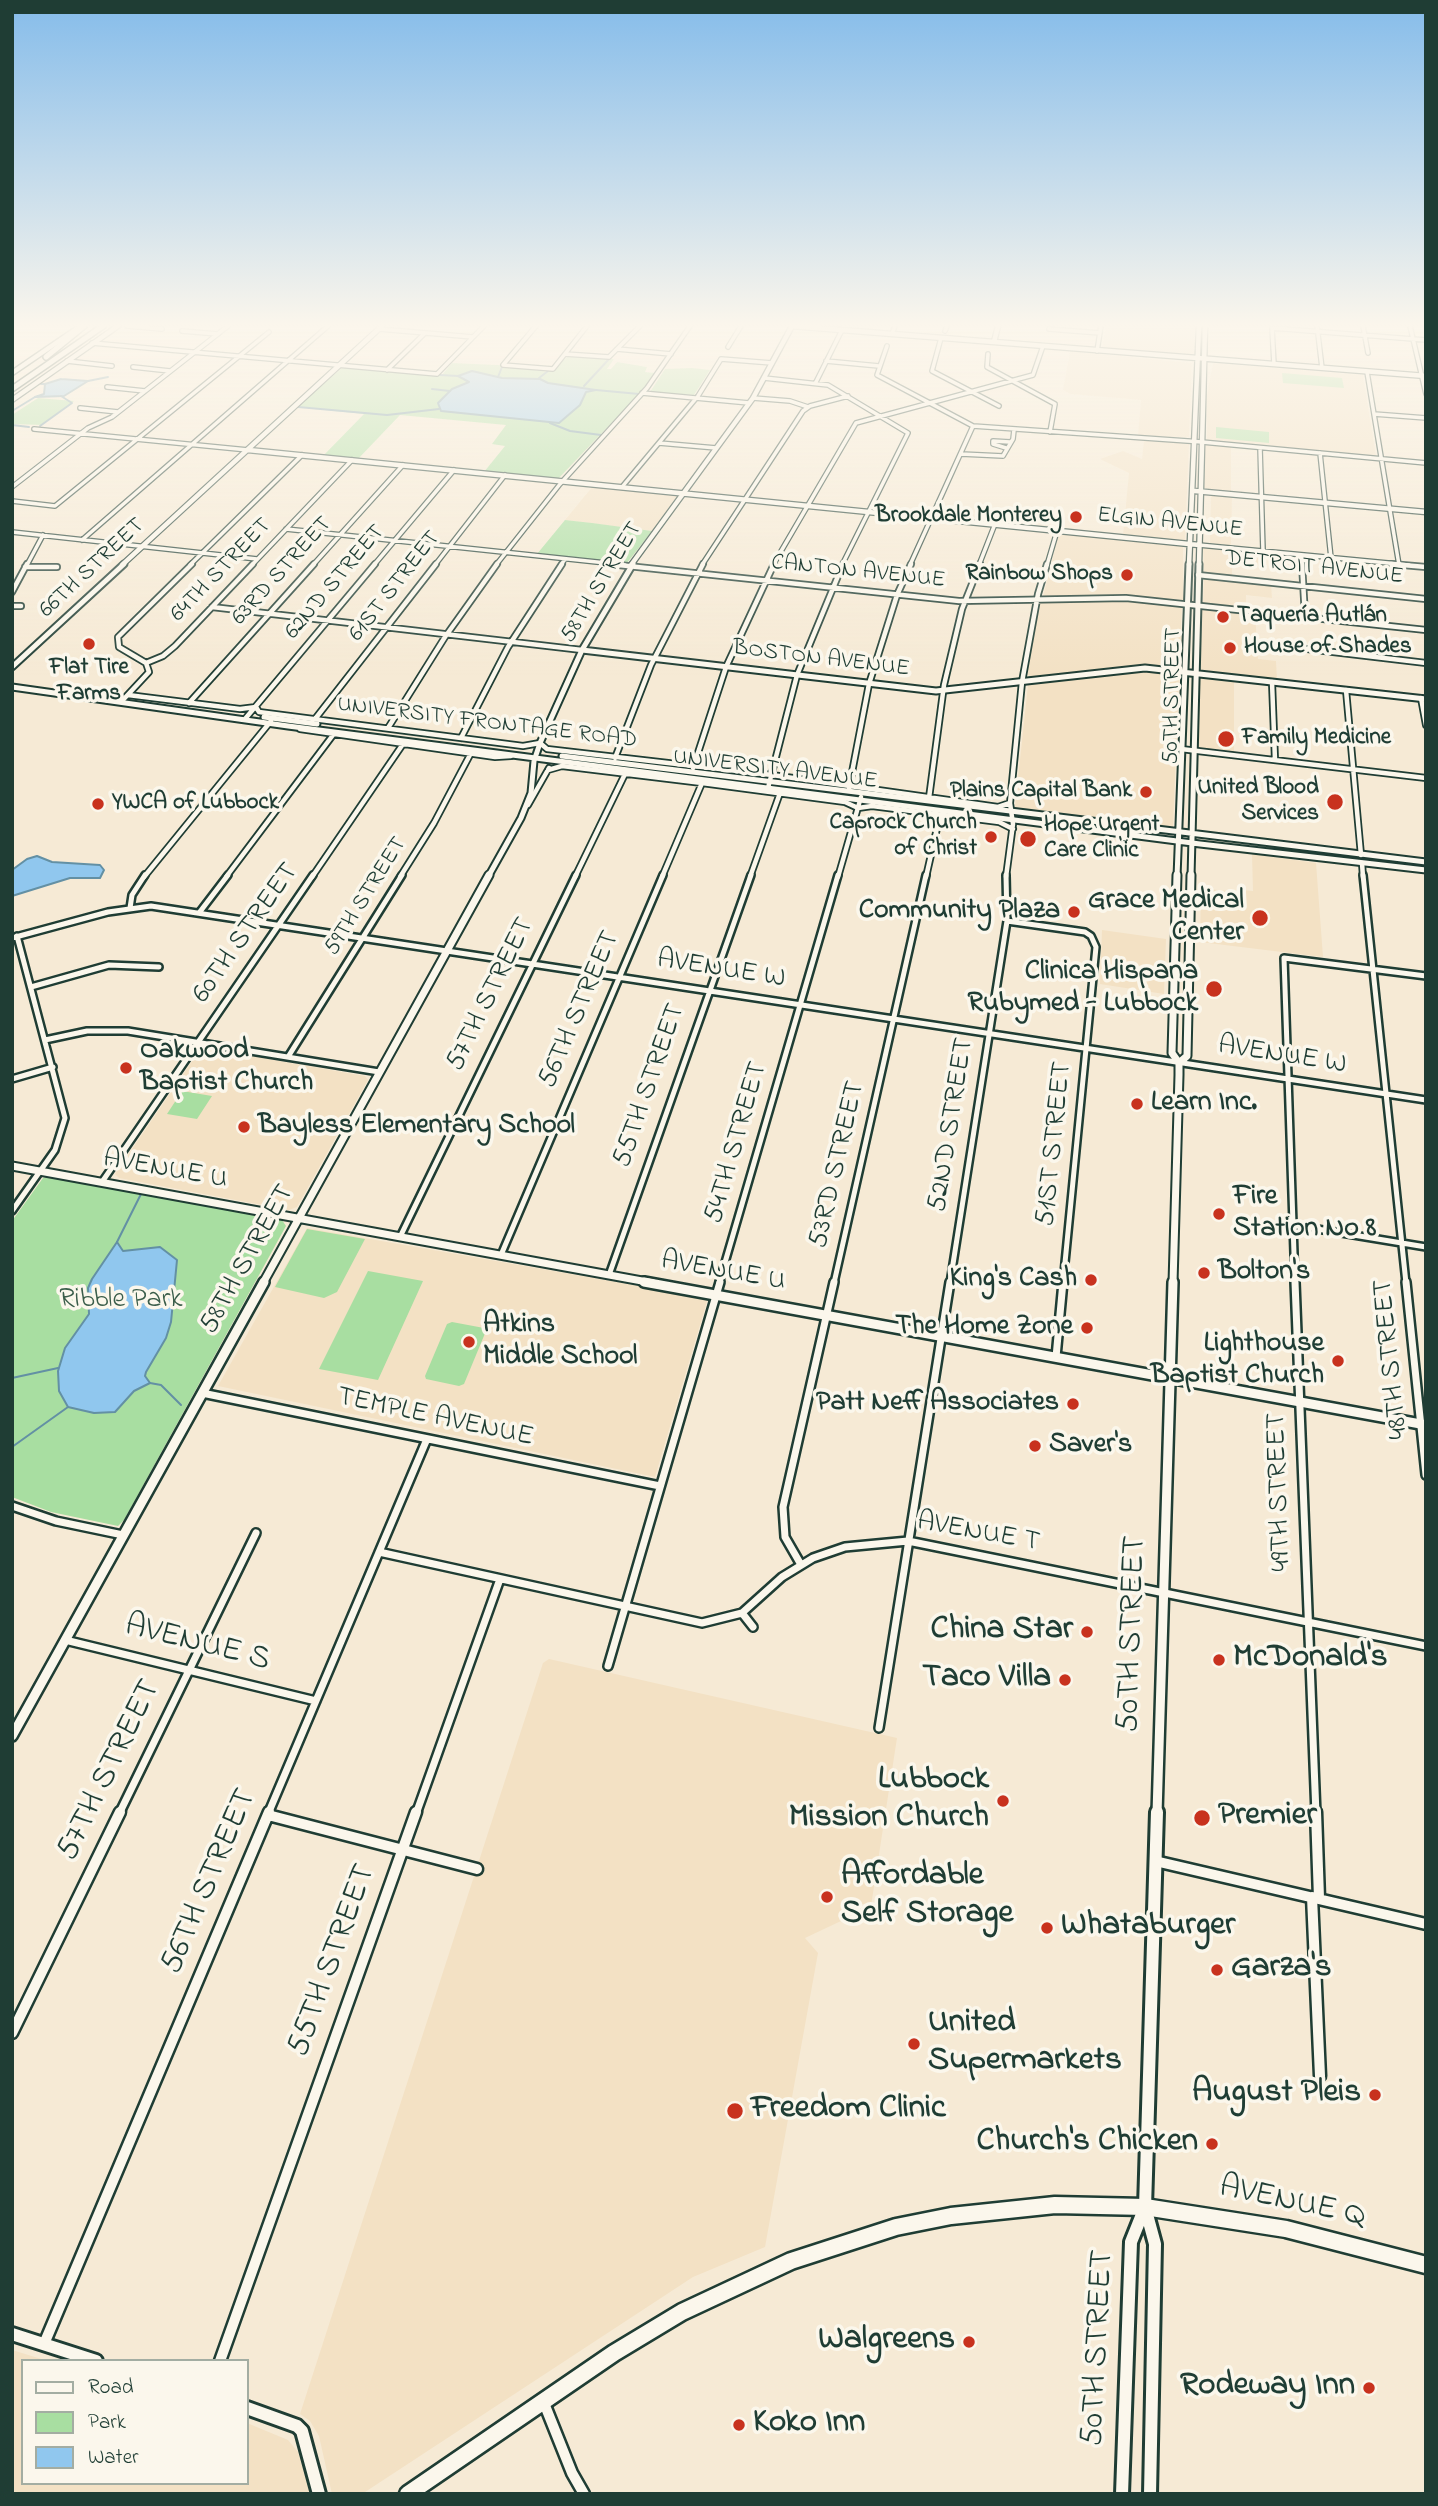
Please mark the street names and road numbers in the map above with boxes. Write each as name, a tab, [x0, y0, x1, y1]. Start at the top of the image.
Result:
street label: ELGIN AVENUE	[1096, 503, 1244, 545]
street label: 63RD STREET	[227, 512, 339, 632]
street label: 66TH STREET	[34, 513, 152, 625]
street label: 64TH STREET	[166, 513, 278, 629]
street label: 58TH STREET	[556, 518, 650, 648]
street label: 62ND STREET	[280, 520, 392, 646]
street label: 61ST STREET	[344, 526, 448, 648]
street label: DETROIT AVENUE	[1223, 546, 1405, 592]
street label: CANTON AVENUE	[770, 550, 946, 596]
street label: 50TH STREET	[1159, 627, 1189, 765]
street label: BOSTON AVENUE	[731, 635, 911, 685]
street label: UNIVERSITY FRONTAGE ROAD	[336, 692, 638, 756]
street label: UNIVERSITY AVENUE	[671, 745, 879, 797]
street label: 59TH STREET	[320, 833, 414, 961]
street label: 60TH STREET	[186, 858, 308, 1010]
street label: 57TH STREET	[440, 913, 544, 1077]
street label: 56TH STREET	[533, 927, 629, 1093]
street label: AVENUE W	[654, 944, 788, 998]
street label: 55TH STREET	[607, 1000, 695, 1172]
street label: AVENUE W	[1215, 1030, 1349, 1084]
street label: 52ND STREET	[923, 1036, 983, 1214]
street label: 54TH STREET	[699, 1058, 777, 1228]
street label: 51ST STREET	[1031, 1060, 1081, 1228]
street label: 53RD STREET	[803, 1078, 875, 1252]
street label: AVENUE U	[100, 1144, 230, 1198]
street label: 58TH STREET	[194, 1180, 304, 1340]
street label: AVENUE U	[658, 1246, 788, 1300]
street label: 48TH STREET	[1368, 1277, 1418, 1441]
street label: TEMPLE AVENUE	[334, 1382, 536, 1456]
street label: 49TH STREET	[1261, 1412, 1301, 1572]
street label: AVENUE T	[914, 1507, 1042, 1561]
street label: 50TH STREET	[1111, 1535, 1157, 1733]
street label: AVENUE S	[120, 1608, 274, 1682]
street label: 57TH STREET	[50, 1674, 172, 1868]
street label: 56TH STREET	[154, 1784, 268, 1980]
street label: 55TH STREET	[281, 1860, 387, 2062]
street label: AVENUE Q	[1215, 2169, 1369, 2239]
street label: 50TH STREET	[1075, 2249, 1125, 2447]

